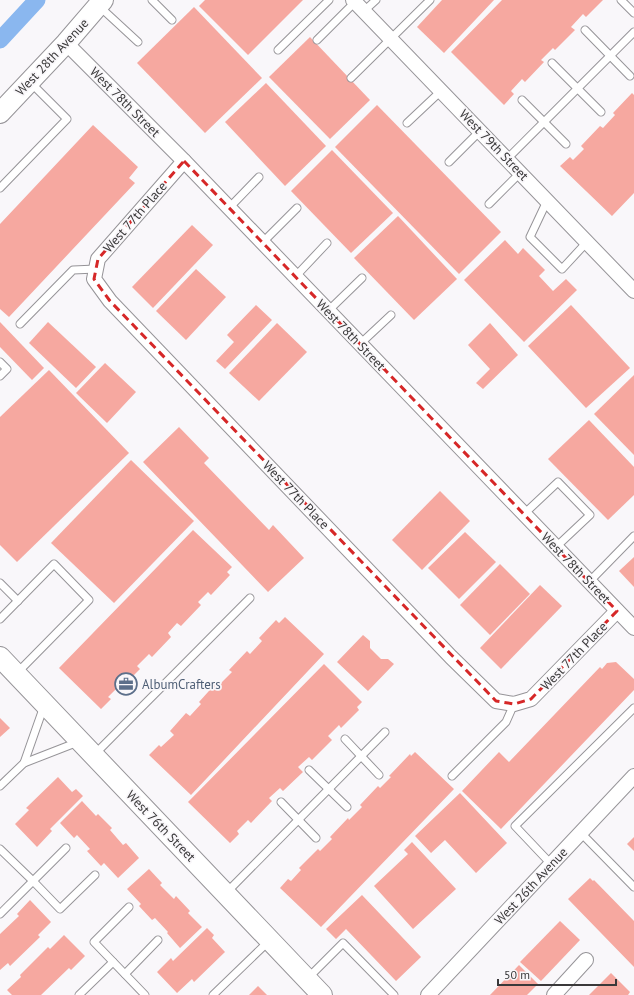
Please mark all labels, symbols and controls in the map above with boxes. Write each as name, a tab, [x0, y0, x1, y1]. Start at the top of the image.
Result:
street label: West 28th Avenue	[12, 15, 92, 99]
street label: West 78th Street	[86, 63, 164, 141]
street label: West 79th Street	[456, 106, 533, 185]
street label: West 77th Place	[99, 178, 171, 256]
street label: West 78th Street	[313, 296, 390, 375]
street label: West 77th Place	[259, 457, 333, 533]
street label: West 78th Street	[538, 529, 615, 608]
street label: West 77th Place	[537, 618, 611, 694]
office icon: AlbumCrafters	[113, 671, 139, 697]
place label: AlbumCrafters	[142, 676, 221, 693]
street label: West 76th Street	[123, 787, 200, 866]
street label: West 26th Avenue	[491, 844, 571, 928]
scale bar	[498, 961, 616, 987]
text: 50 m	[504, 967, 530, 982]

